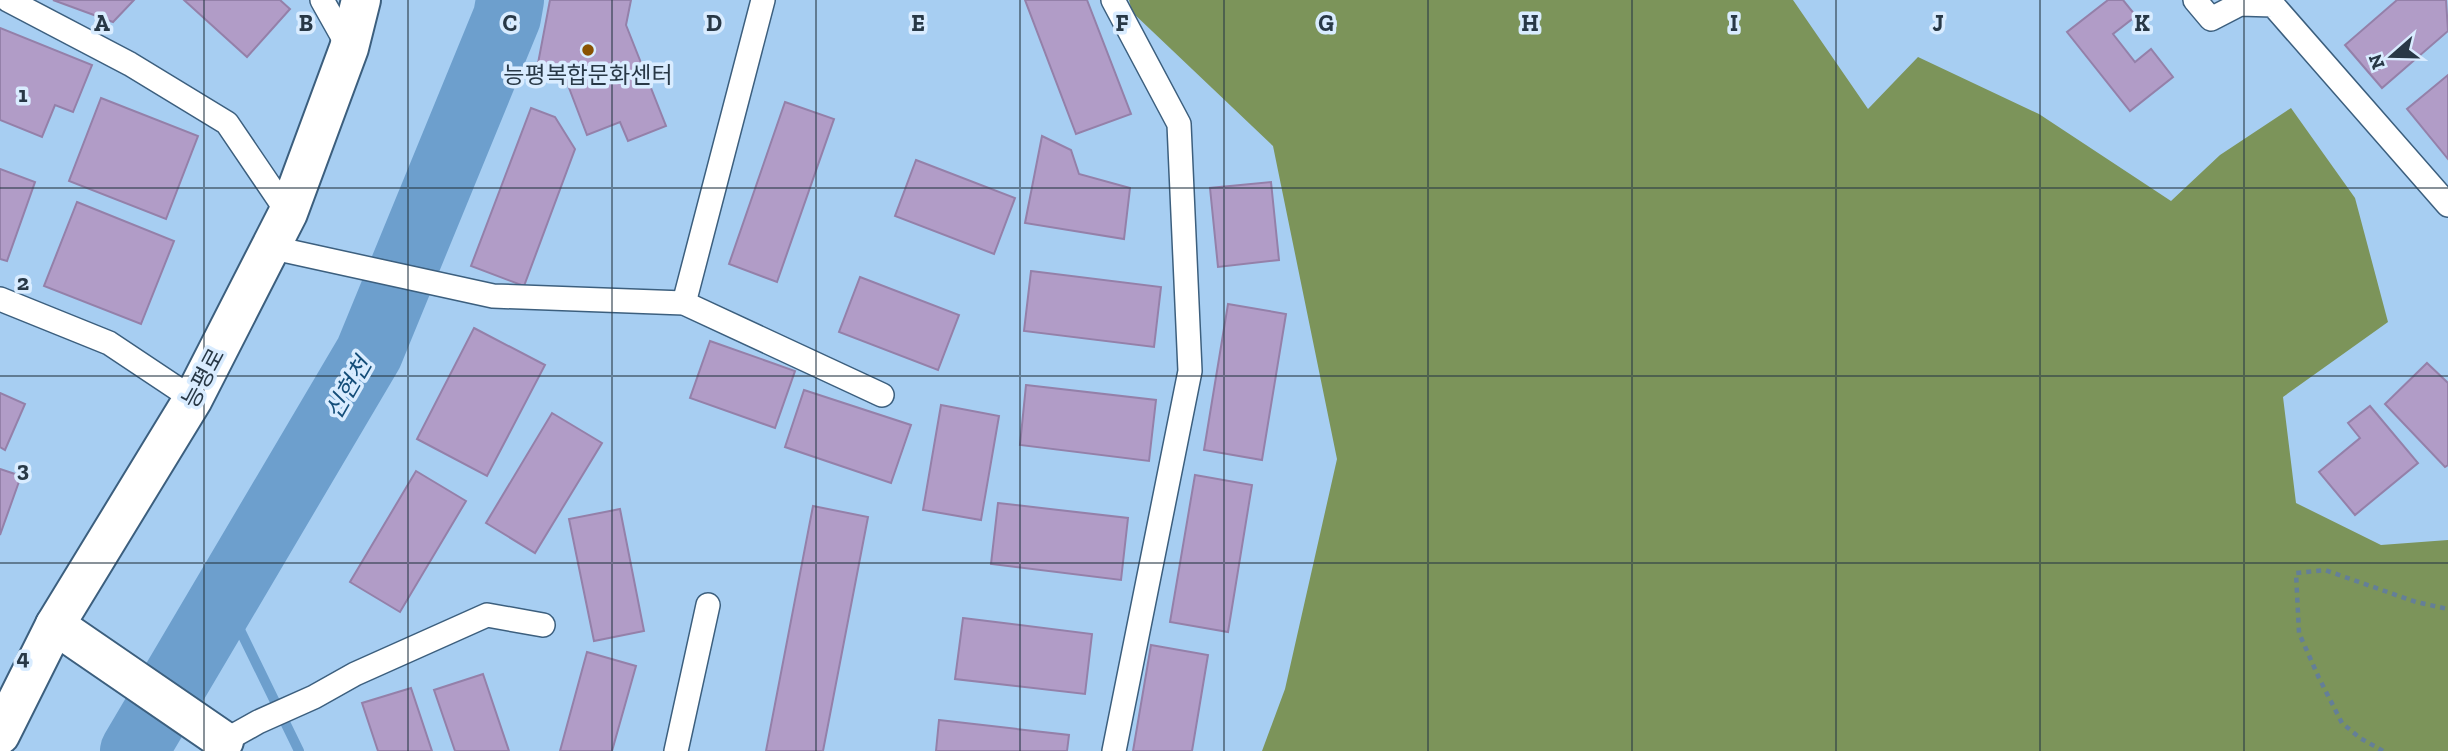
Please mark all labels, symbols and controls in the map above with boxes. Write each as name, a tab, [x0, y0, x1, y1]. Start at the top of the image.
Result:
text: A	[94, 9, 110, 37]
text: B	[299, 9, 313, 37]
text: C	[503, 9, 517, 37]
text: D	[706, 9, 722, 37]
text: E	[911, 9, 925, 37]
text: F	[1115, 9, 1129, 37]
text: G	[1318, 9, 1334, 37]
text: H	[1521, 9, 1539, 37]
text: I	[1730, 9, 1738, 37]
text: J	[1932, 9, 1944, 37]
text: K	[2134, 9, 2150, 37]
north arrow	[2357, 21, 2427, 91]
marker: 능평복합문화센터	[580, 42, 596, 58]
text: N	[2363, 51, 2390, 72]
place label: 능평복합문화센터	[503, 61, 673, 89]
text: 1	[18, 80, 28, 108]
text: 2	[17, 268, 29, 296]
street label: 능평로	[176, 343, 230, 413]
water label: 신현천	[319, 350, 379, 424]
text: 3	[17, 455, 29, 483]
text: 4	[16, 643, 30, 671]

